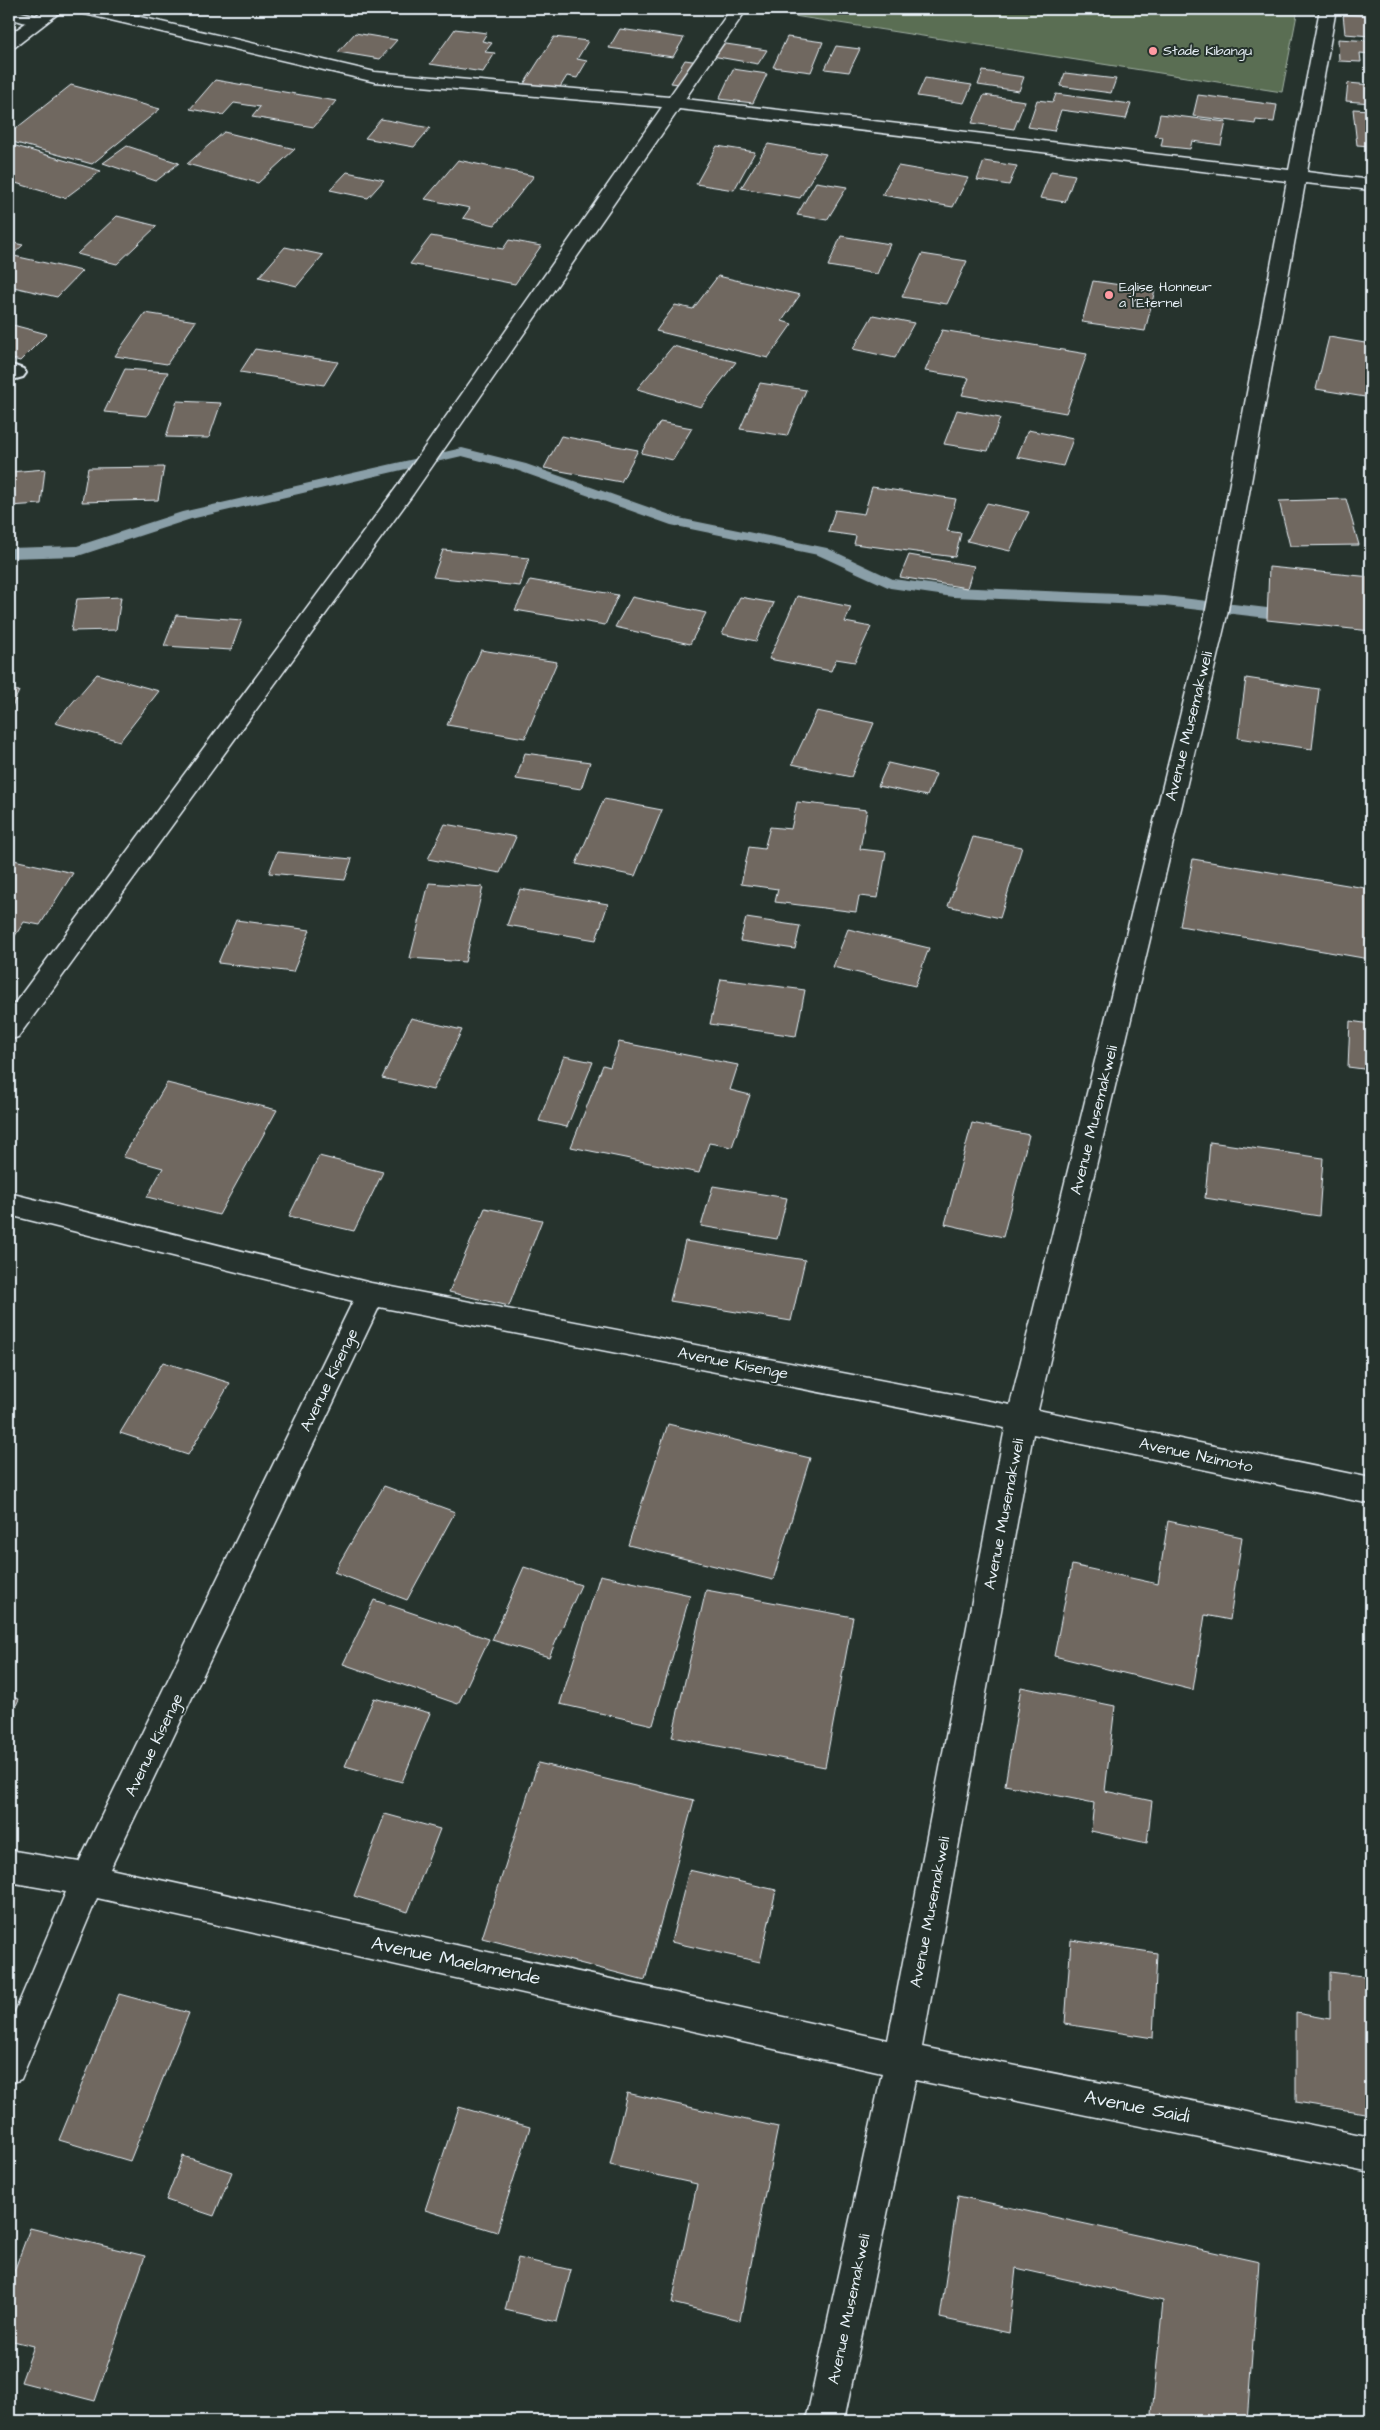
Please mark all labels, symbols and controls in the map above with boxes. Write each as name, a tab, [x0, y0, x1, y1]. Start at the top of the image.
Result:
place label: Stade Kibangu	[1163, 41, 1252, 61]
marker: Stade Kibangu	[1147, 45, 1159, 57]
place label: Eglise Honneur a l'Eternel	[1119, 277, 1212, 313]
marker: Eglise Honneur a l'Eternel	[1103, 289, 1115, 301]
street label: Avenue Musemakweli	[1160, 648, 1218, 803]
street label: Avenue Musemakweli	[1065, 1042, 1123, 1197]
street label: Avenue Kisenge	[295, 1324, 365, 1436]
street label: Avenue Kisenge	[676, 1342, 790, 1386]
street label: Avenue Nzimoto	[1137, 1432, 1255, 1478]
street label: Avenue Musemakweli	[979, 1436, 1030, 1591]
street label: Avenue Kisenge	[120, 1689, 190, 1801]
street label: Avenue Musemakweli	[905, 1834, 956, 1989]
street label: Avenue Maelamende	[369, 1930, 543, 1992]
street label: Avenue Saidi	[1082, 2084, 1192, 2130]
street label: Avenue Musemakweli	[822, 2231, 876, 2386]

